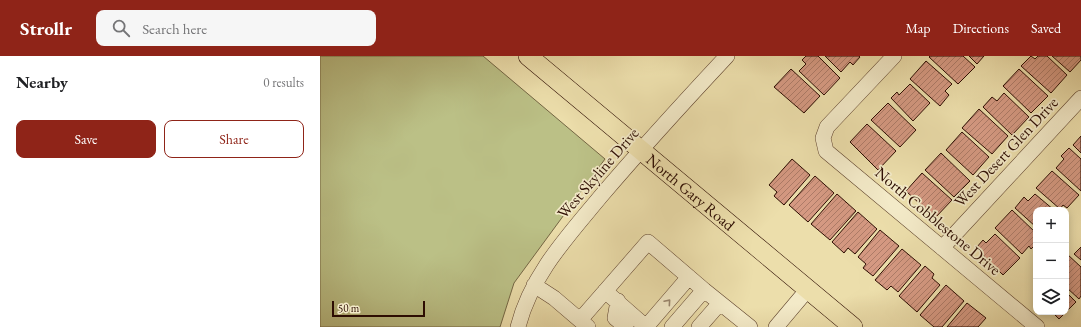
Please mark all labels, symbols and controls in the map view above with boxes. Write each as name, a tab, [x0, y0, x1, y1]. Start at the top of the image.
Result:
search box	[96, 10, 376, 46]
text: Strollr	[20, 16, 72, 41]
icon: search	[110, 17, 132, 39]
text: Search here	[142, 19, 207, 38]
text: Map	[905, 19, 931, 37]
text: Directions	[953, 19, 1009, 37]
text: Saved	[1031, 19, 1061, 37]
text: Nearby	[16, 71, 68, 93]
text: 0 results	[263, 74, 304, 91]
street label: West Desert Glen Drive	[949, 92, 1063, 212]
button: Save	[16, 120, 156, 158]
button: Share	[164, 120, 304, 158]
street label: West Skyline Drive	[553, 123, 643, 223]
street label: North Gary Road	[642, 149, 740, 236]
street label: North Cobblestone Drive	[871, 162, 1005, 280]
map controls	[1033, 207, 1069, 315]
button: +	[1033, 207, 1069, 243]
button: −	[1033, 243, 1069, 279]
button: layers	[1033, 279, 1069, 315]
scale bar	[332, 299, 425, 318]
one-way arrow	[663, 299, 670, 307]
text: 50 m	[338, 301, 359, 315]

